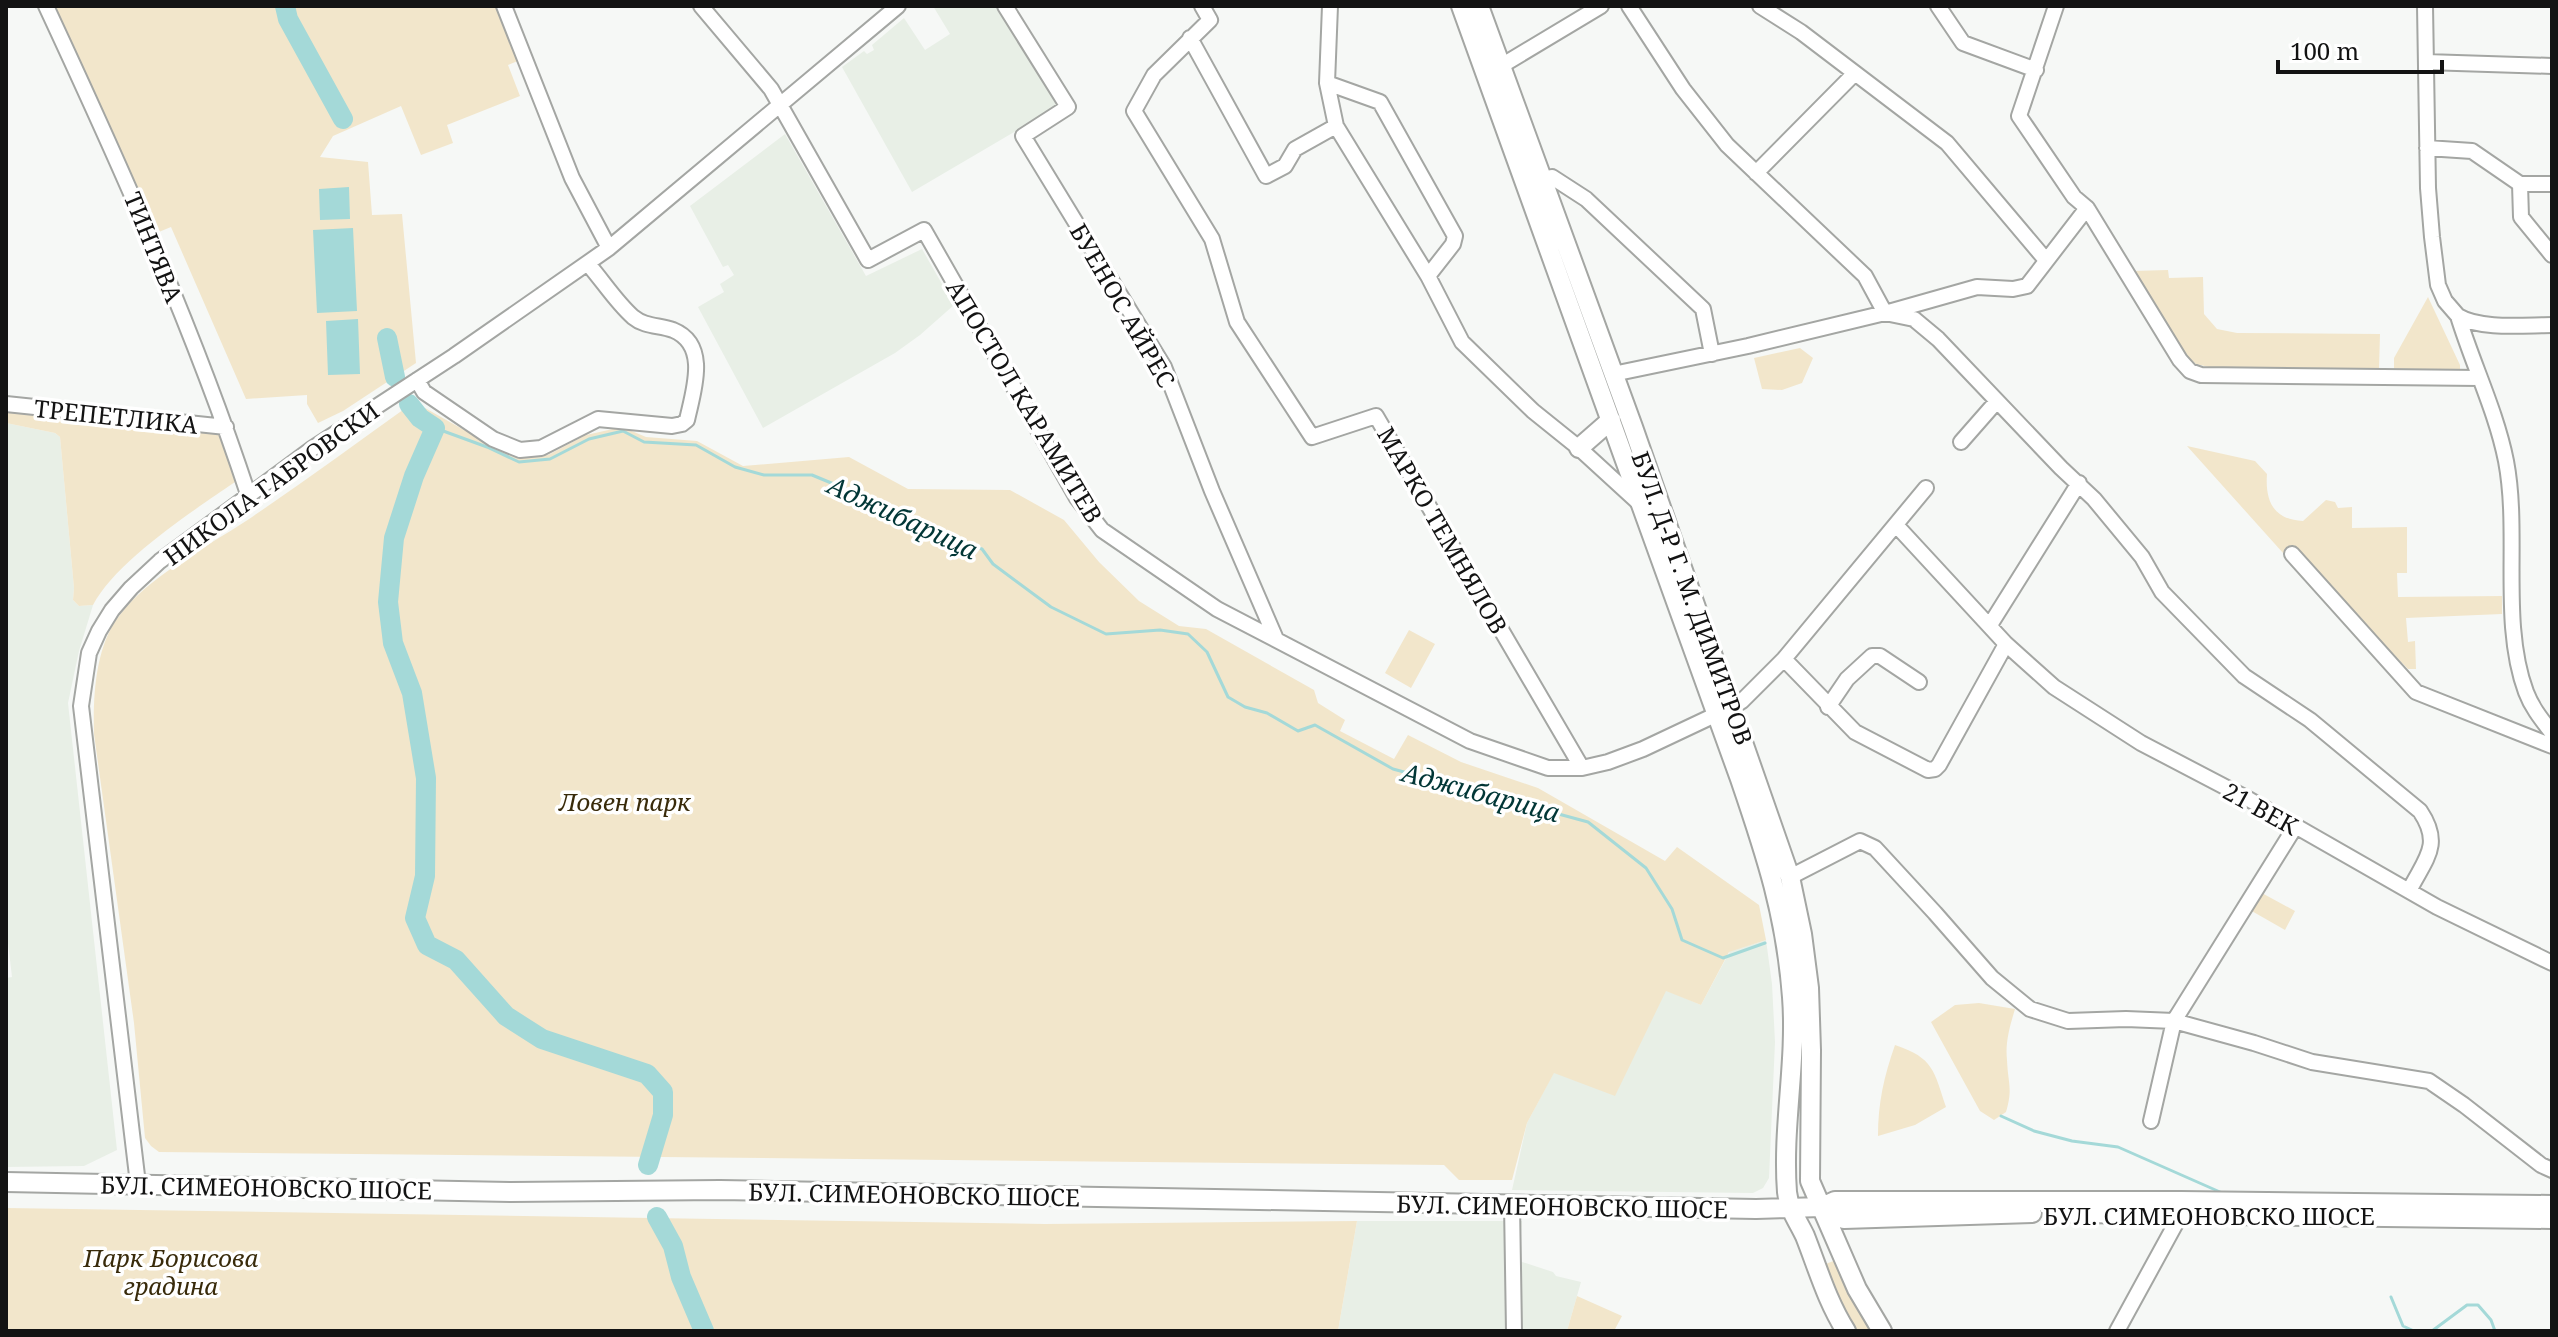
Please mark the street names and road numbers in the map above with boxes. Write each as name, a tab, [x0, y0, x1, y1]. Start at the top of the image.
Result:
street label: ТИНТЯВА	[117, 187, 191, 307]
street label: БУЕНОС АЙРЕС	[1063, 217, 1183, 393]
street label: АПОСТОЛ КАРАМИТЕВ	[939, 273, 1111, 529]
street label: ТРЕПЕТЛИКА	[33, 391, 200, 441]
street label: НИКОЛА ГАБРОВСКИ	[157, 394, 385, 572]
street label: МАРКО ТЕМНЯЛОВ	[1370, 420, 1516, 640]
street label: БУЛ. Д-Р Г. М. ДИМИТРОВ	[1624, 447, 1762, 749]
street label: 21 ВЕК	[2218, 774, 2305, 843]
street label: БУЛ. СИМЕОНОВСКО ШОСЕ	[100, 1168, 432, 1206]
street label: БУЛ. СИМЕОНОВСКО ШОСЕ	[748, 1175, 1080, 1213]
street label: БУЛ. СИМЕОНОВСКО ШОСЕ	[1396, 1187, 1728, 1225]
street label: БУЛ. СИМЕОНОВСКО ШОСЕ	[2043, 1199, 2375, 1232]

